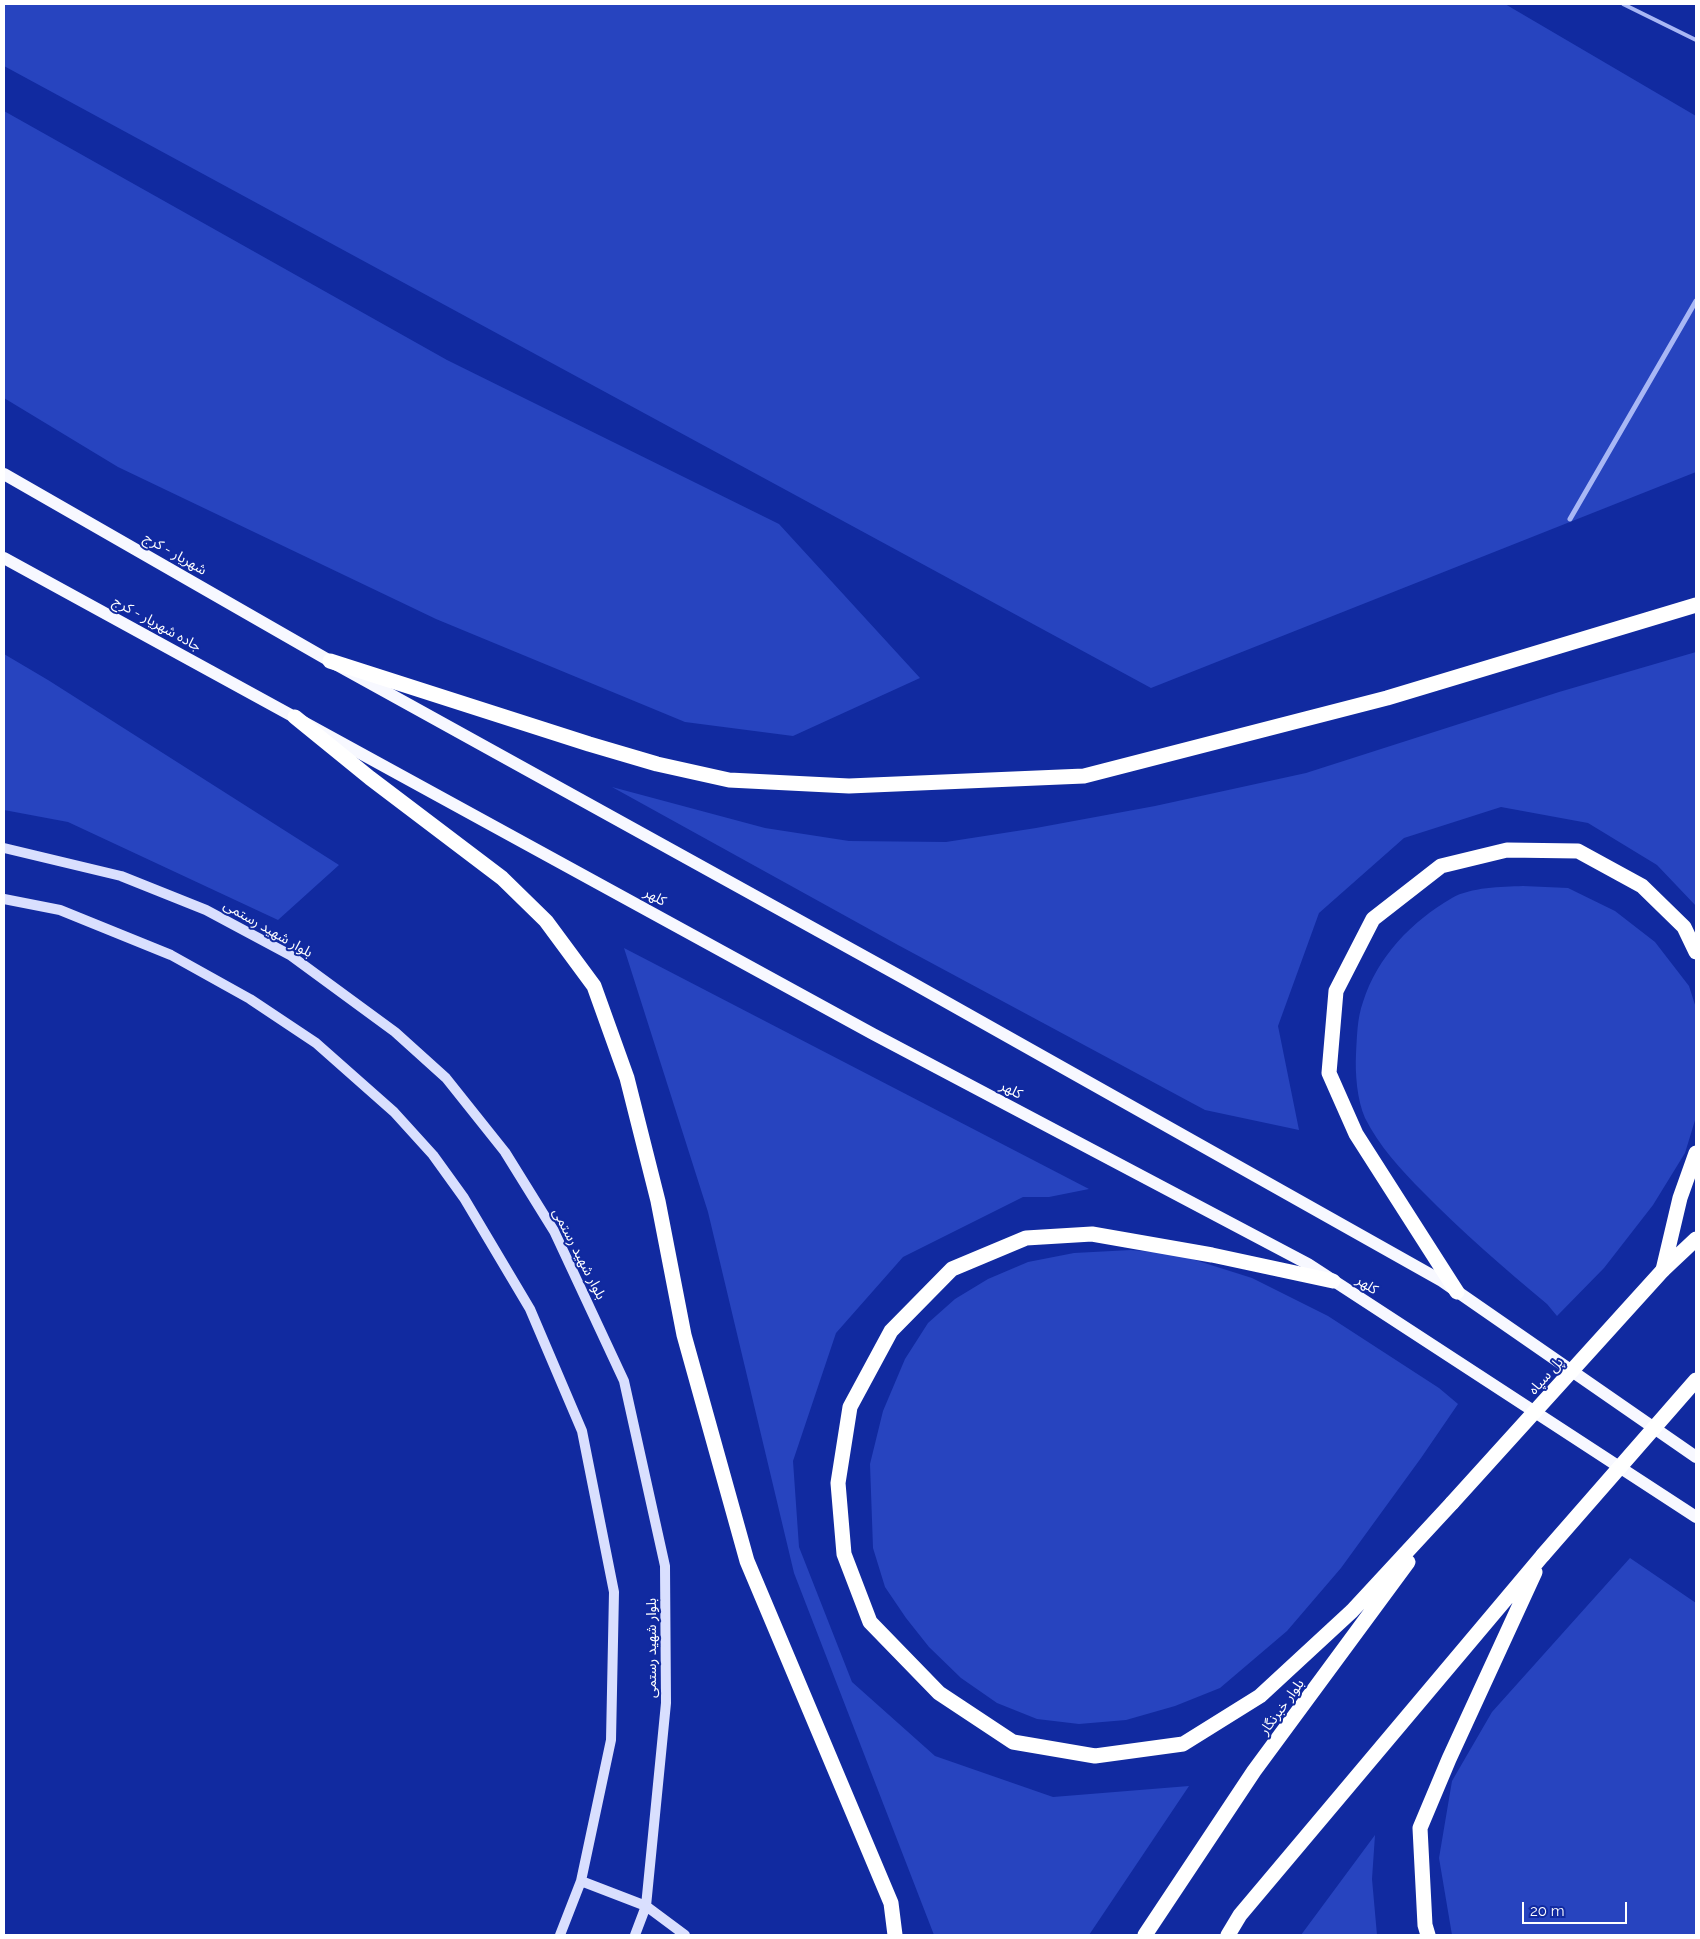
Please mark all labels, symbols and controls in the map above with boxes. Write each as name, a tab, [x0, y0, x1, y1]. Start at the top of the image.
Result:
street label: شهریار - کرج	[141, 529, 209, 579]
street label: جاده شهریار - کرج	[110, 593, 204, 655]
street label: کلهر	[641, 884, 669, 910]
street label: بلوار شهید رستمی	[220, 897, 316, 961]
street label: کلهر	[997, 1077, 1025, 1103]
street label: بلوار شهید رستمی	[549, 1206, 609, 1302]
street label: کلهر	[1353, 1272, 1381, 1298]
street label: پل سپاه	[1525, 1354, 1567, 1398]
street label: بلوار شهید رستمی	[644, 1598, 660, 1698]
street label: بلوار خبرنگار	[1256, 1676, 1308, 1738]
scale bar	[1525, 1892, 1630, 1924]
text: 20 m	[1530, 1902, 1565, 1920]

